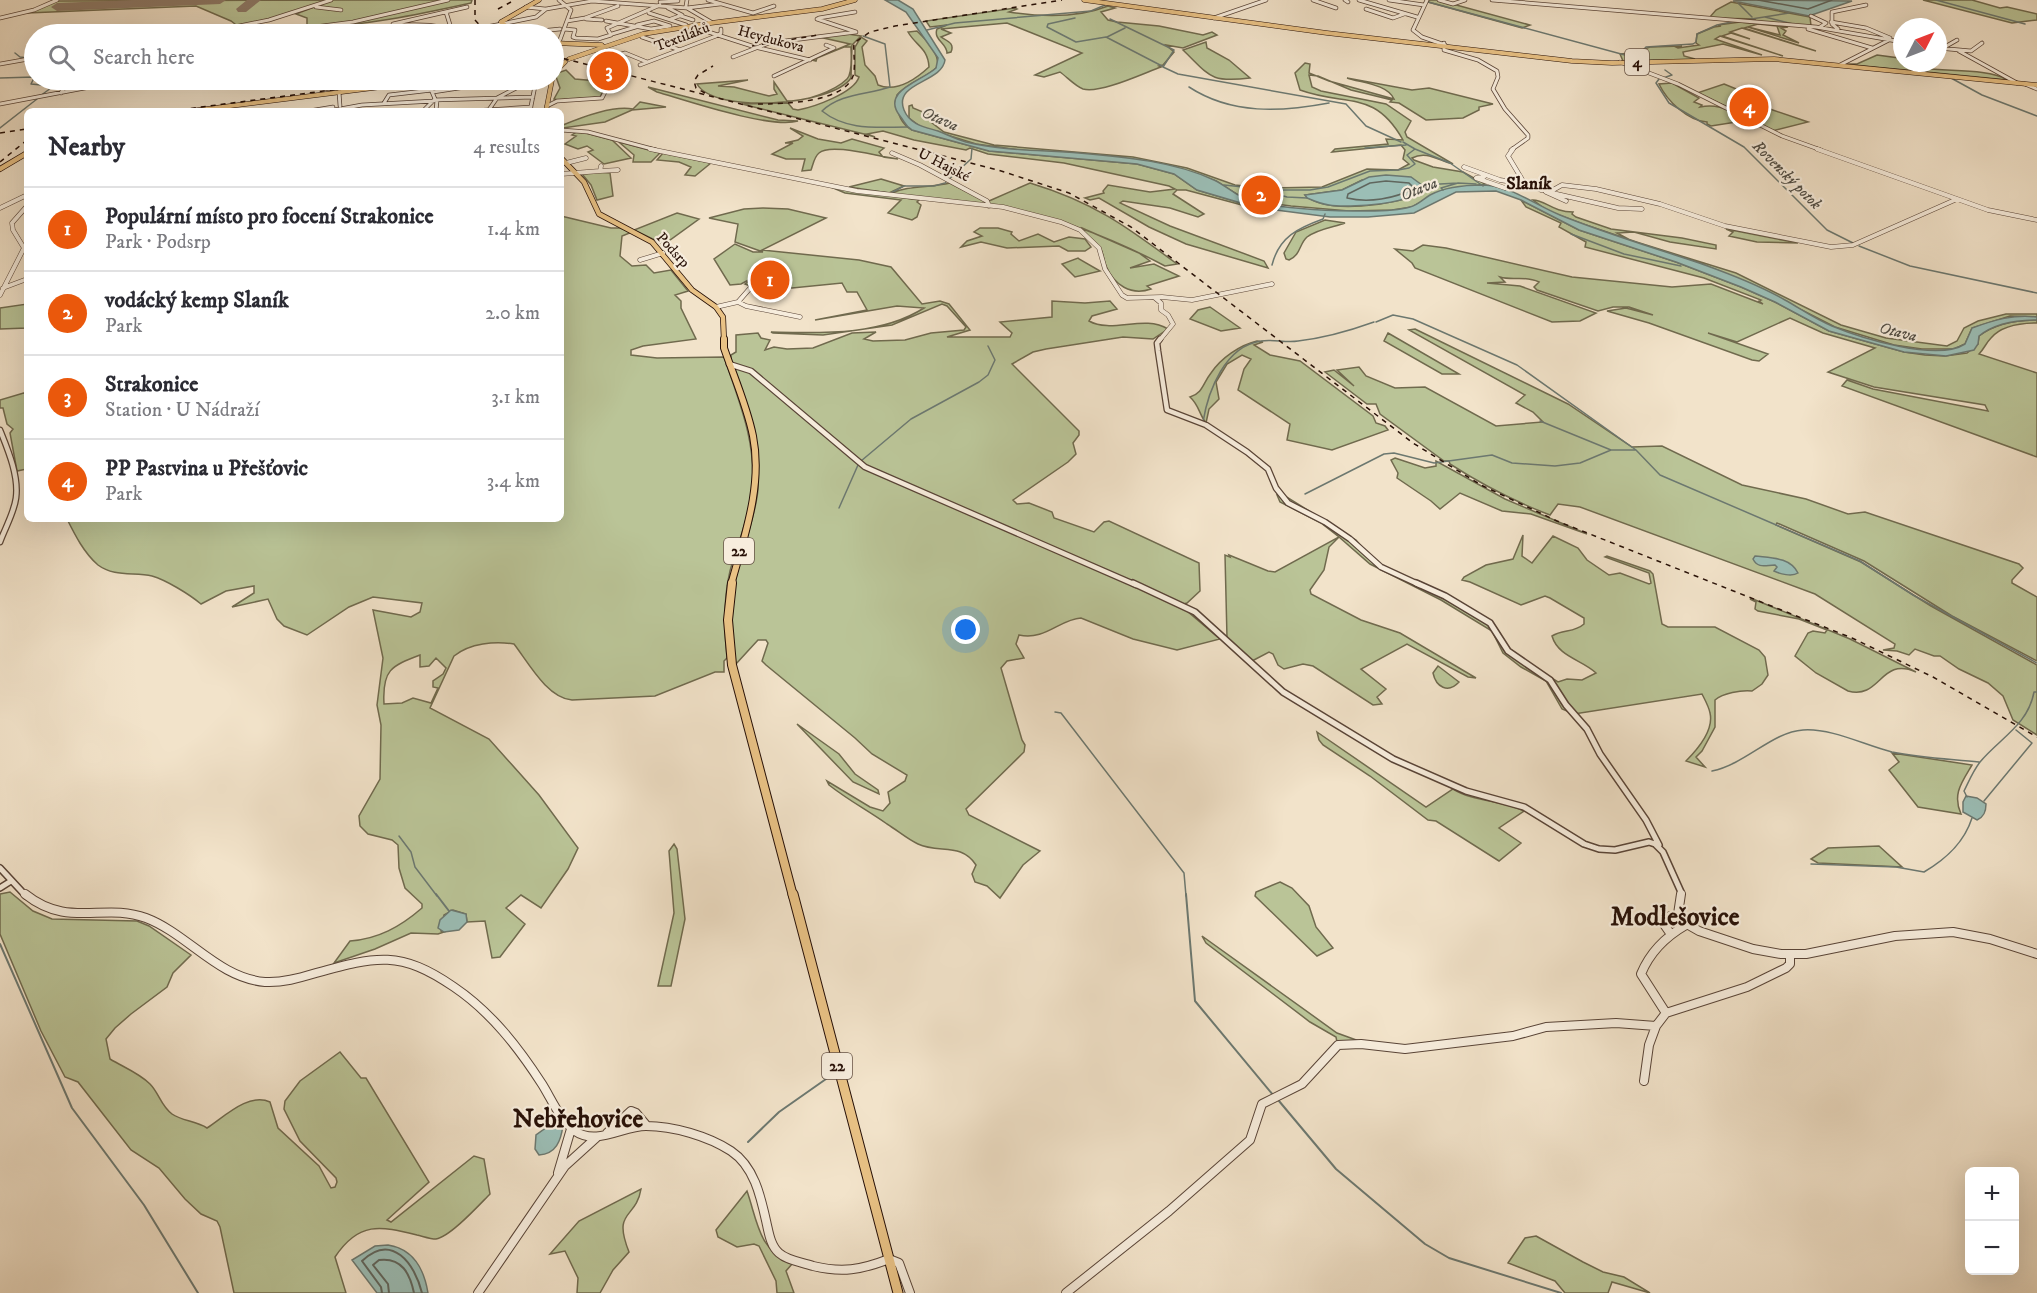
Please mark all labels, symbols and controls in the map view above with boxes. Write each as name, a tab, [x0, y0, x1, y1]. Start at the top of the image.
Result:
street label: Textiláků	[652, 18, 712, 56]
north arrow	[1893, 18, 1947, 72]
street label: Heydukova	[736, 21, 807, 57]
search box	[24, 24, 564, 90]
icon: search	[45, 41, 78, 74]
text: Search here	[93, 44, 195, 71]
pin: 3	[590, 48, 628, 94]
road number: 4	[1625, 49, 1649, 75]
pin: 4	[1730, 84, 1768, 130]
water label: Otava	[919, 102, 961, 136]
text: Nearby	[48, 131, 125, 164]
text: 4 results	[473, 135, 540, 160]
water label: Rovenský potok	[1747, 135, 1826, 214]
street label: U Hajské	[915, 144, 974, 187]
pin: 2	[1242, 172, 1280, 218]
water label: Otava	[1398, 173, 1440, 205]
district label: Slaník	[1506, 173, 1553, 195]
text: Populární místo pro focení Strakonice	[105, 203, 434, 230]
text: 1	[64, 217, 71, 242]
text: 1.4 km	[487, 217, 540, 242]
street label: Podsrp	[652, 228, 694, 272]
text: Park · Podsrp	[105, 230, 211, 255]
pin: 1	[750, 258, 790, 302]
text: vodácký kemp Slaník	[105, 287, 289, 314]
text: 2	[63, 301, 72, 326]
text: 2.0 km	[485, 301, 540, 326]
text: Park	[105, 314, 142, 339]
water label: Otava	[1877, 318, 1919, 346]
text: Strakonice	[105, 371, 198, 398]
text: 3	[64, 385, 71, 410]
text: 3.1 km	[491, 385, 540, 410]
text: Station · U Nádraží	[105, 398, 259, 423]
text: PP Pastvina u Přešťovic	[105, 455, 308, 482]
text: 4	[62, 469, 73, 494]
text: 3.4 km	[487, 469, 540, 494]
text: Park	[105, 482, 142, 507]
road number: 22	[724, 538, 754, 564]
your location	[951, 615, 980, 644]
district label: Modlešovice	[1611, 901, 1740, 934]
road number: 22	[822, 1053, 852, 1079]
district label: Nebřehovice	[513, 1103, 643, 1136]
map controls	[1965, 1167, 2019, 1275]
button: +	[1965, 1167, 2019, 1221]
button: −	[1965, 1221, 2019, 1275]

